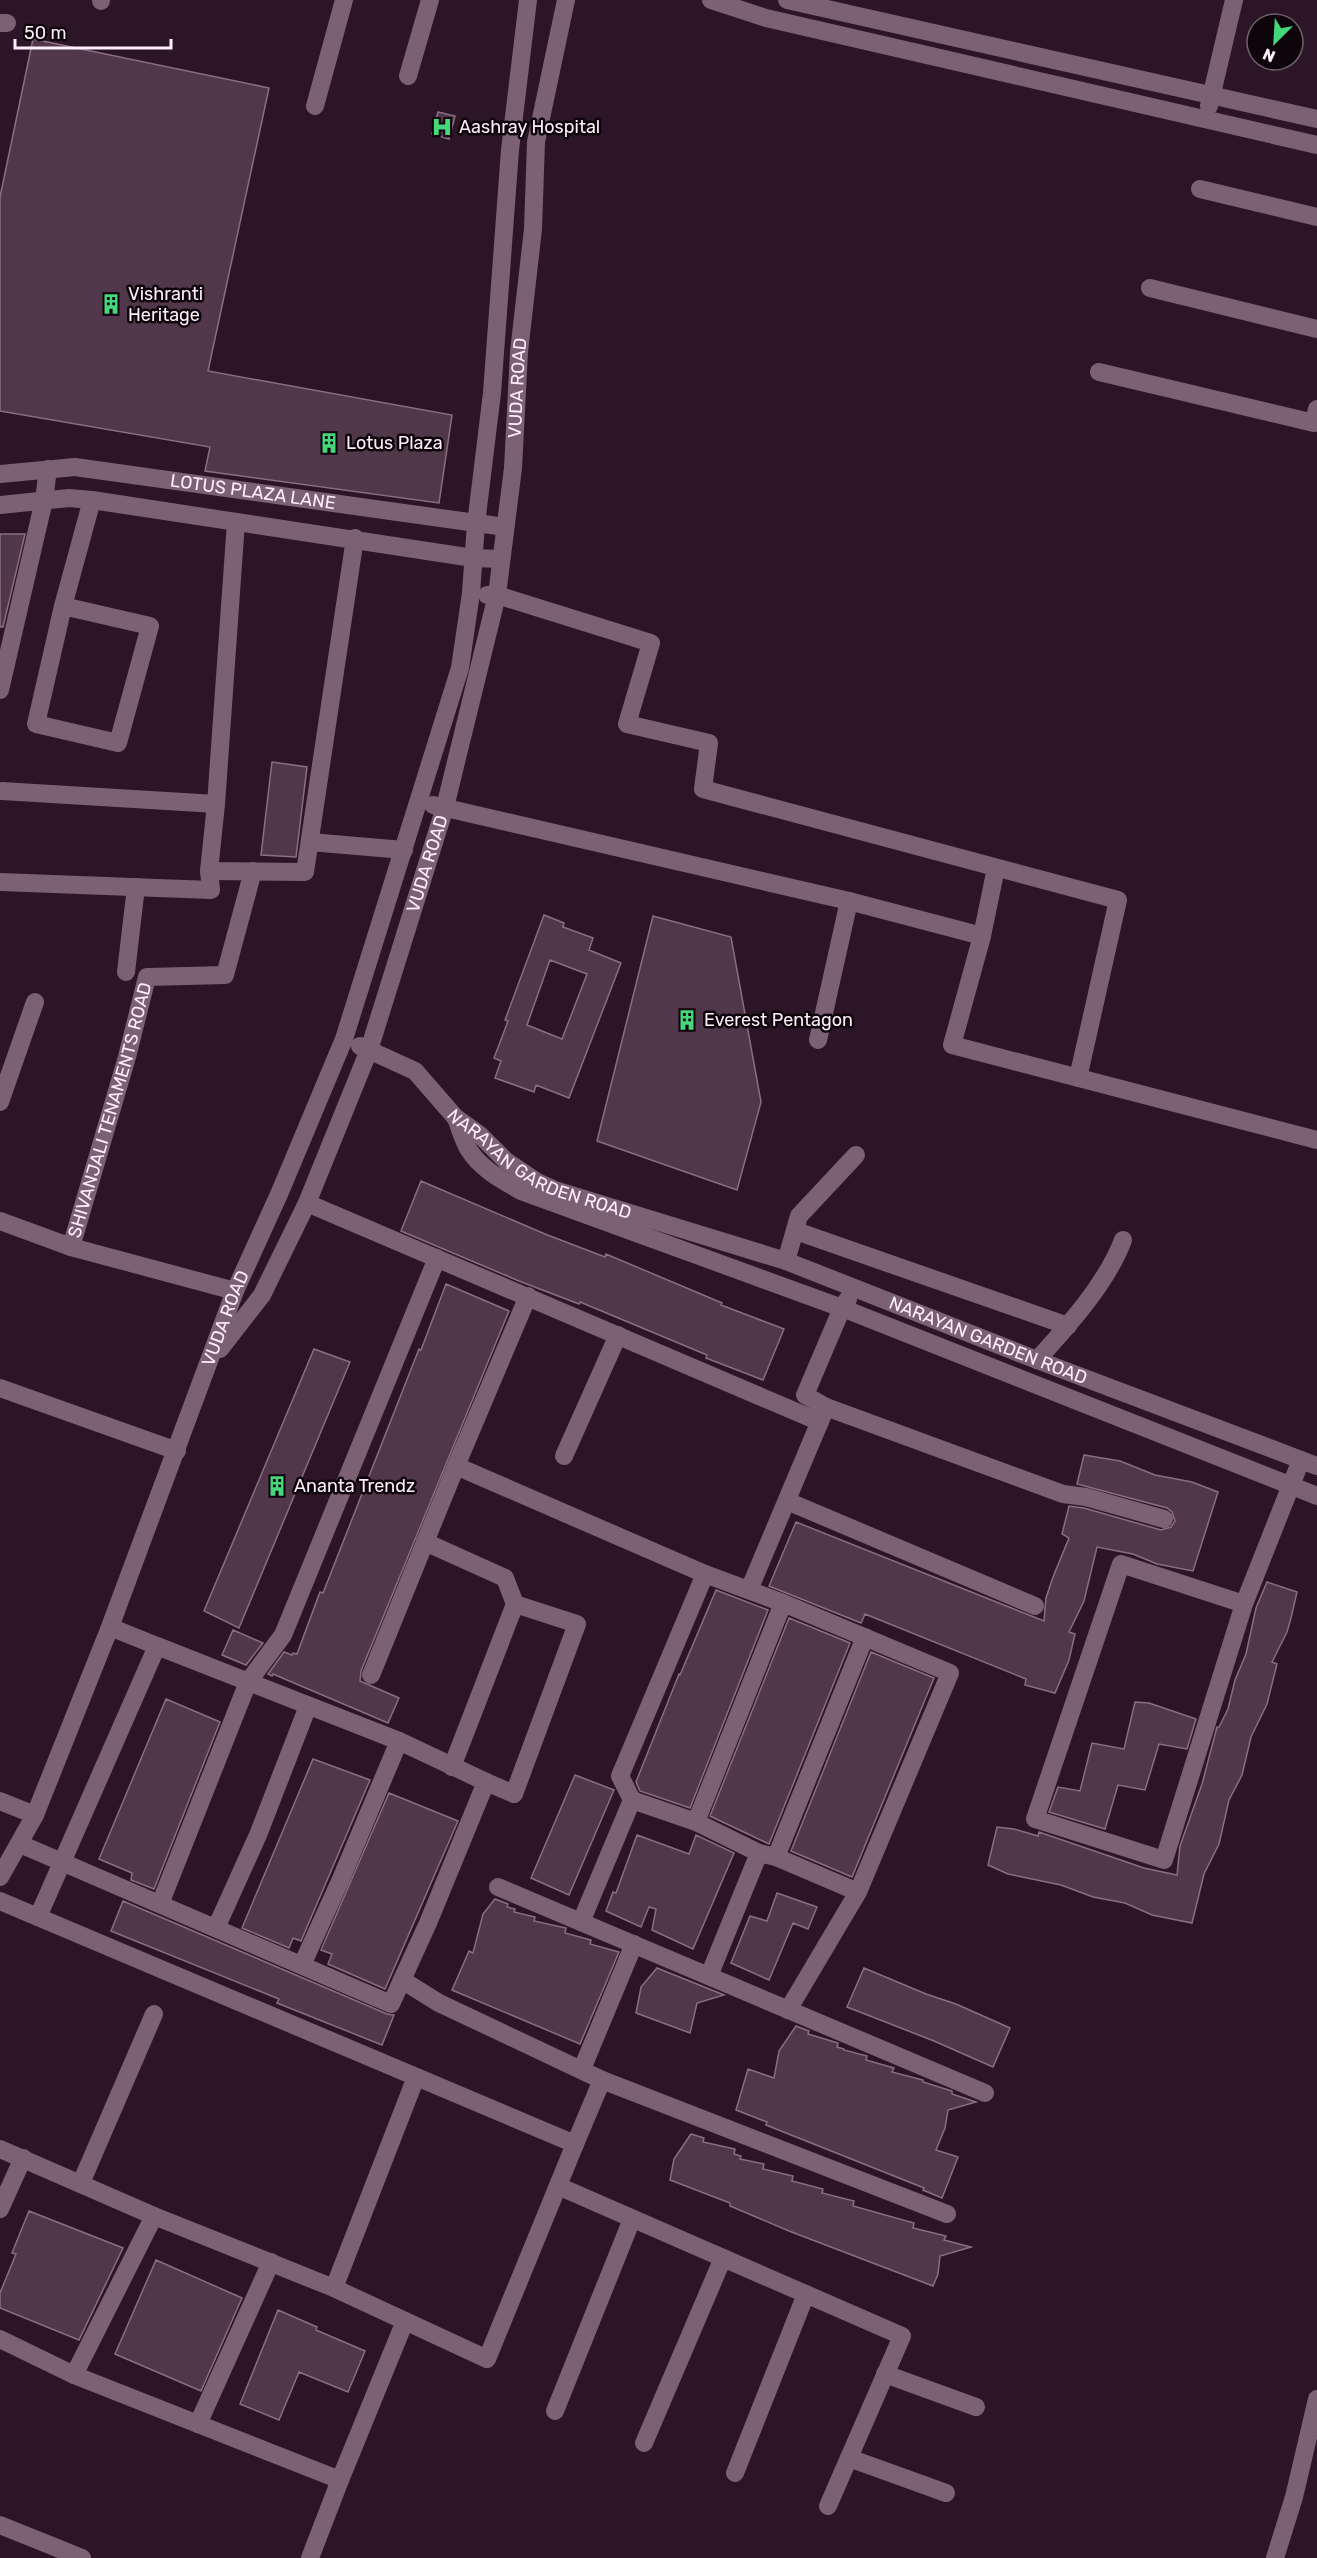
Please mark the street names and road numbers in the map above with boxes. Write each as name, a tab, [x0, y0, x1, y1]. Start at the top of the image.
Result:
street label: VUDA ROAD	[504, 336, 532, 439]
street label: LOTUS PLAZA LANE	[169, 469, 337, 514]
street label: VUDA ROAD	[402, 812, 453, 915]
street label: SHIVANJALI TENAMENTS ROAD	[63, 980, 156, 1240]
street label: NARAYAN GARDEN ROAD	[442, 1105, 634, 1224]
street label: VUDA ROAD	[197, 1267, 254, 1369]
street label: NARAYAN GARDEN ROAD	[886, 1292, 1090, 1389]

